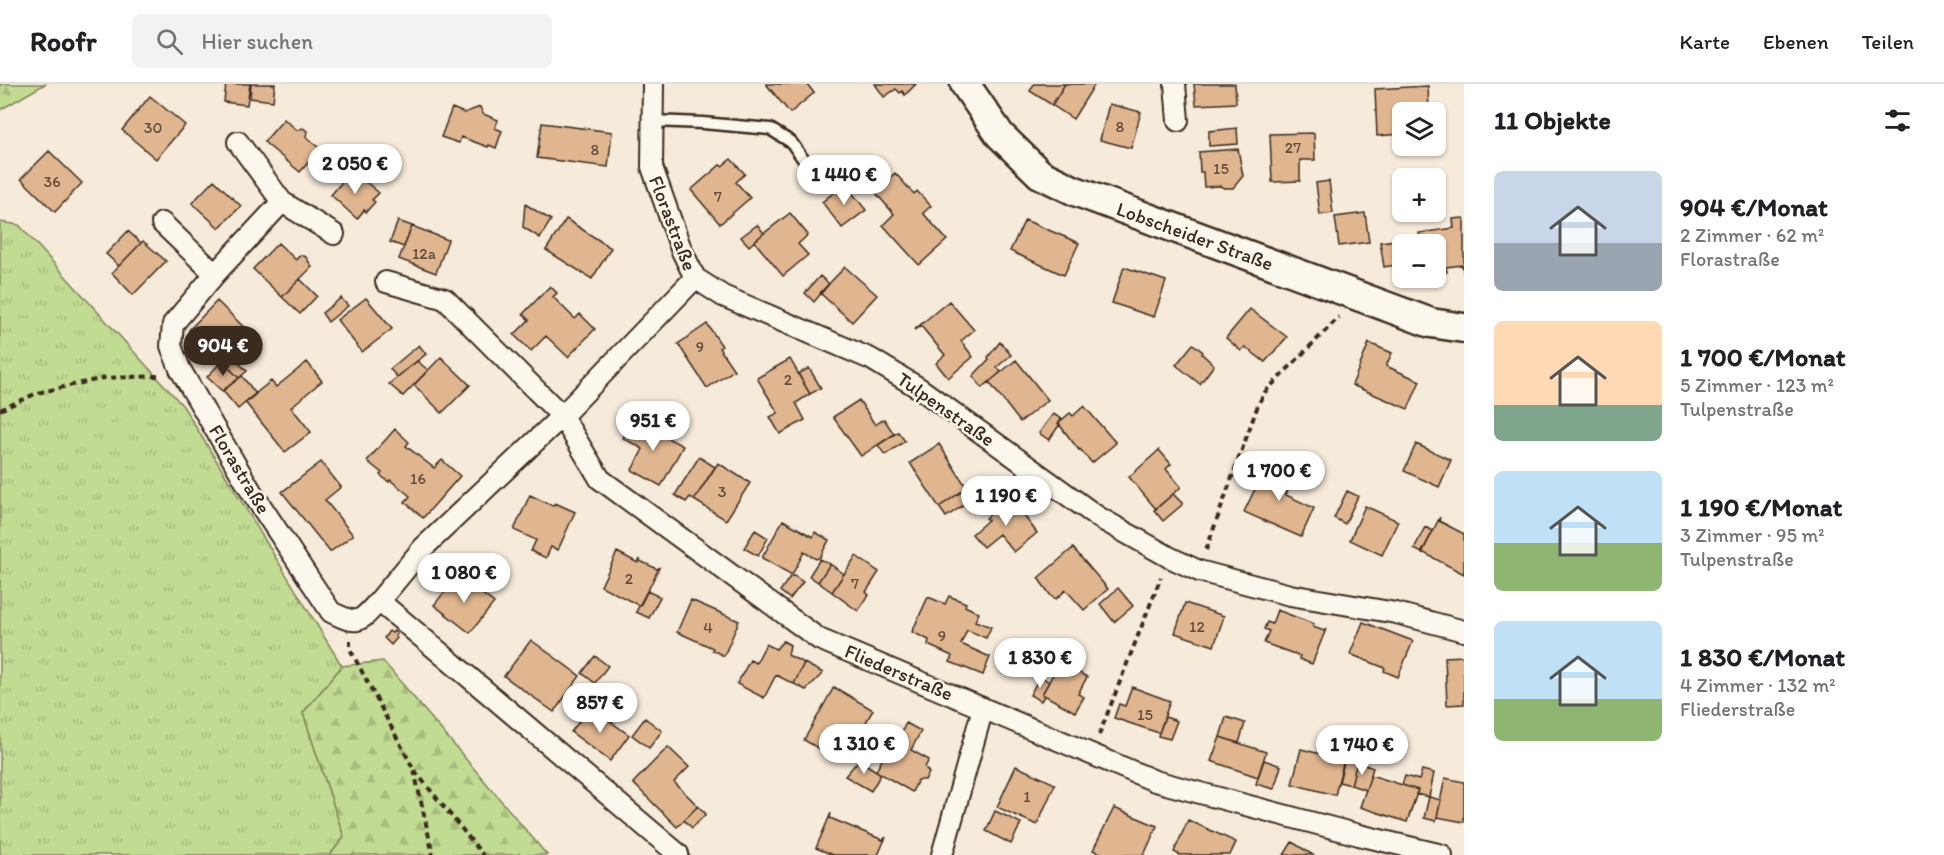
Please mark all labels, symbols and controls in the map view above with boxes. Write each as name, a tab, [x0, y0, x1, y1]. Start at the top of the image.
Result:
search box	[132, 14, 552, 68]
text: Roofr	[30, 24, 96, 58]
icon: search	[153, 25, 186, 58]
text: Hier suchen	[201, 28, 313, 55]
text: Karte	[1680, 29, 1730, 54]
text: Ebenen	[1763, 29, 1829, 54]
text: Teilen	[1862, 29, 1914, 54]
map controls	[1392, 102, 1446, 288]
button: layers	[1392, 102, 1446, 156]
text: 11 Objekte	[1494, 104, 1611, 136]
icon: filters	[1881, 104, 1914, 137]
house number: 8	[1116, 117, 1125, 136]
house number: 30	[144, 118, 162, 137]
house number: 27	[1285, 138, 1301, 157]
house number: 8	[591, 140, 600, 159]
pin: 2 050 €	[300, 144, 410, 195]
text: 2 050 €	[322, 151, 388, 175]
pin: 1 440 €	[789, 155, 899, 206]
house number: 15	[1213, 159, 1229, 178]
text: 1 440 €	[811, 162, 877, 186]
button: +	[1392, 168, 1446, 222]
house number: 36	[43, 172, 61, 191]
street label: Florastraße	[644, 172, 702, 274]
house number: 7	[714, 187, 722, 206]
text: 904 €/Monat	[1680, 191, 1828, 223]
icon: home	[1542, 195, 1614, 267]
street label: Lobscheider Straße	[1113, 196, 1277, 276]
text: 2 Zimmer · 62 m²	[1680, 223, 1824, 247]
button: −	[1392, 234, 1446, 288]
house number: 12a	[412, 244, 437, 263]
text: Florastraße	[1680, 247, 1780, 271]
pin: 904 €	[181, 326, 265, 377]
text: 904 €	[198, 333, 248, 357]
house number: 9	[696, 337, 704, 356]
text: 1 700 €/Monat	[1680, 341, 1845, 373]
icon: home	[1542, 345, 1614, 417]
street label: Tulpenstraße	[893, 367, 999, 451]
house number: 2	[784, 370, 793, 389]
text: 5 Zimmer · 123 m²	[1680, 373, 1834, 397]
text: Tulpenstraße	[1680, 397, 1794, 421]
pin: 951 €	[611, 401, 695, 452]
text: 951 €	[630, 408, 676, 432]
street label: Florastraße	[204, 420, 276, 518]
pin: 1 700 €	[1224, 451, 1334, 502]
text: 1 700 €	[1247, 458, 1311, 482]
house number: 16	[410, 469, 426, 488]
pin: 1 190 €	[951, 476, 1061, 527]
house number: 3	[718, 482, 727, 501]
text: 1 190 €	[975, 483, 1037, 507]
text: 1 190 €/Monat	[1680, 491, 1842, 523]
icon: home	[1542, 495, 1614, 567]
text: 3 Zimmer · 95 m²	[1680, 523, 1825, 547]
text: Tulpenstraße	[1680, 547, 1794, 571]
pin: 1 080 €	[409, 553, 519, 604]
text: 1 080 €	[431, 560, 497, 584]
house number: 2	[625, 569, 634, 588]
house number: 7	[851, 574, 859, 593]
house number: 12	[1189, 617, 1206, 636]
house number: 4	[703, 618, 713, 637]
house number: 9	[938, 626, 946, 645]
street label: Fliederstraße	[841, 638, 957, 706]
pin: 1 830 €	[985, 638, 1095, 689]
text: 1 830 €/Monat	[1680, 641, 1845, 673]
text: 1 830 €	[1008, 645, 1072, 669]
icon: home	[1542, 645, 1614, 717]
text: 4 Zimmer · 132 m²	[1680, 673, 1835, 697]
pin: 857 €	[558, 683, 642, 734]
text: 857 €	[576, 690, 624, 714]
text: Fliederstraße	[1680, 697, 1795, 721]
house number: 15	[1137, 705, 1153, 724]
pin: 1 310 €	[809, 724, 919, 775]
pin: 1 740 €	[1307, 725, 1417, 776]
text: 1 310 €	[833, 731, 895, 755]
text: 1 740 €	[1330, 732, 1394, 756]
house number: 1	[1023, 787, 1031, 806]

